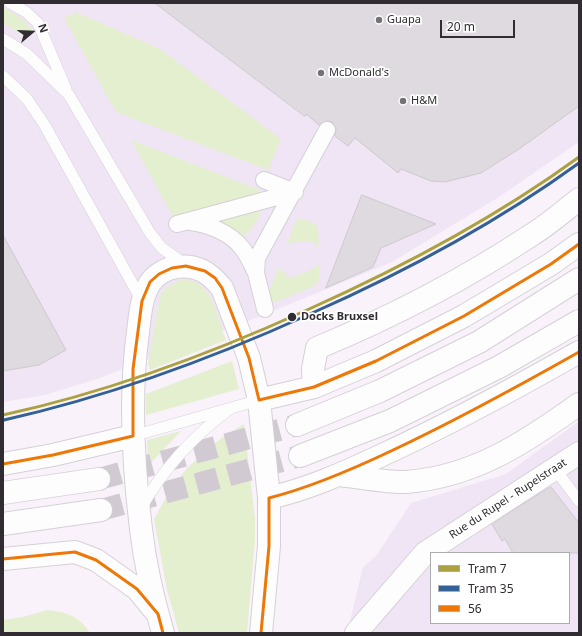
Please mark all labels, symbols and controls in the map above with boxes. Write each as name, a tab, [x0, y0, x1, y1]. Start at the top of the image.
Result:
north arrow	[12, 12, 52, 52]
scale bar	[442, 12, 517, 38]
place label: Guapa	[387, 13, 421, 27]
marker: Guapa	[374, 15, 384, 25]
text: 20 m	[447, 18, 475, 35]
text: N	[35, 21, 52, 35]
place label: McDonald's	[329, 66, 389, 80]
marker: McDonald's	[316, 68, 326, 78]
place label: H&M	[411, 94, 437, 108]
marker: H&M	[398, 96, 408, 106]
place label: Docks Bruxsel	[301, 310, 378, 324]
marker: Docks Bruxsel	[286, 311, 298, 323]
street label: Rue du Rupel - Rupelstraat	[447, 456, 569, 542]
legend	[430, 552, 570, 624]
text: Tram 7	[468, 560, 507, 577]
text: Tram 35	[468, 580, 514, 597]
text: 56	[468, 600, 482, 617]

